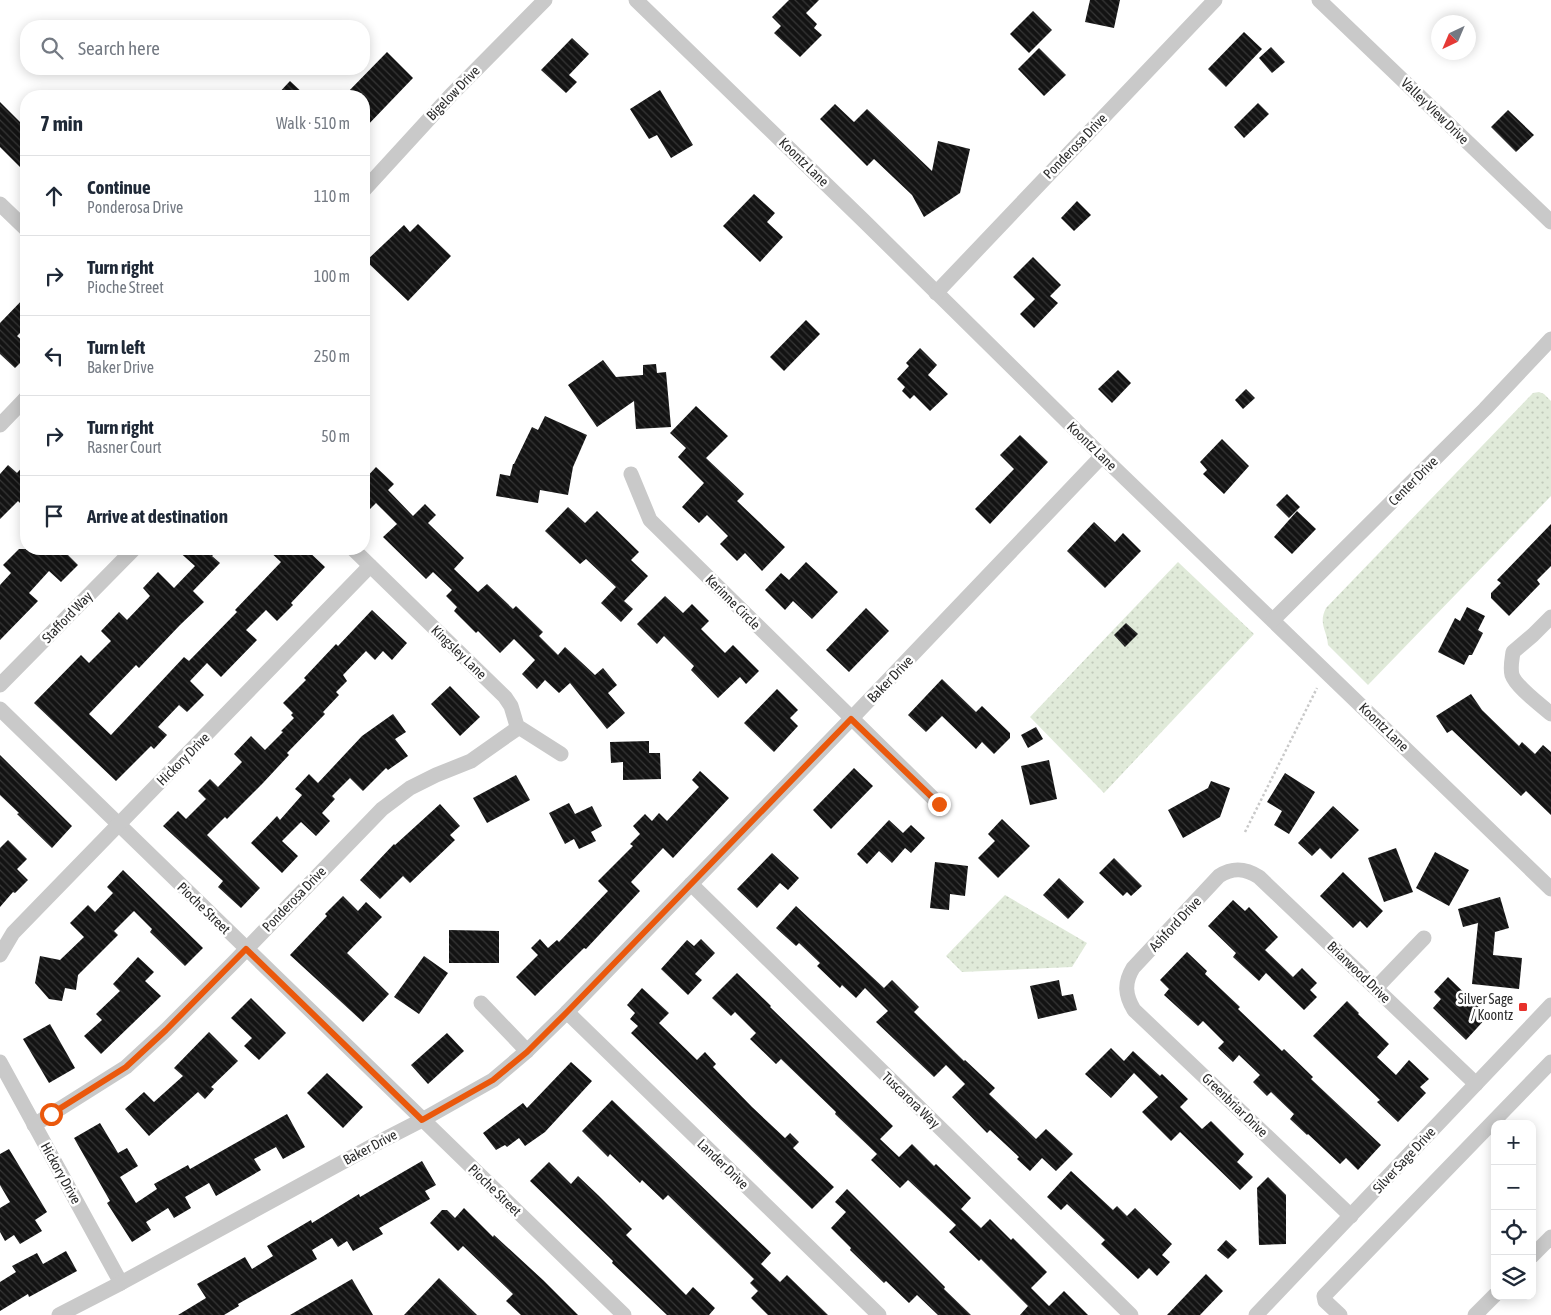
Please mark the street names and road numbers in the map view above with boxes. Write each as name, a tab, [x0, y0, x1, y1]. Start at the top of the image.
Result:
street label: Bigelow Drive	[423, 62, 483, 124]
street label: Valley View Drive	[1398, 75, 1472, 147]
street label: Ponderosa Drive	[1040, 110, 1110, 182]
street label: Koontz Lane	[776, 134, 832, 190]
street label: Koontz Lane	[1064, 418, 1120, 474]
street label: Center Drive	[1385, 453, 1441, 509]
street label: Kerinne Circle	[702, 571, 764, 633]
street label: Stafford Way	[39, 588, 96, 646]
street label: Kingsley Lane	[428, 622, 490, 682]
street label: Baker Drive	[864, 652, 916, 706]
street label: Koontz Lane	[1356, 699, 1412, 755]
street label: Hickory Drive	[153, 729, 213, 789]
street label: Ponderosa Drive	[259, 863, 329, 935]
street label: Pioche Street	[174, 879, 234, 937]
street label: Ashford Drive	[1146, 893, 1204, 955]
street label: Briarwood Drive	[1324, 938, 1394, 1006]
street label: Tuscarora Way	[879, 1069, 943, 1132]
street label: Greenbriar Drive	[1199, 1070, 1271, 1140]
street label: Silver Sage Drive	[1369, 1124, 1439, 1196]
street label: Baker Drive	[340, 1126, 400, 1168]
street label: Lander Drive	[694, 1136, 752, 1192]
street label: Hickory Drive	[38, 1139, 84, 1207]
street label: Pioche Street	[465, 1161, 525, 1219]

